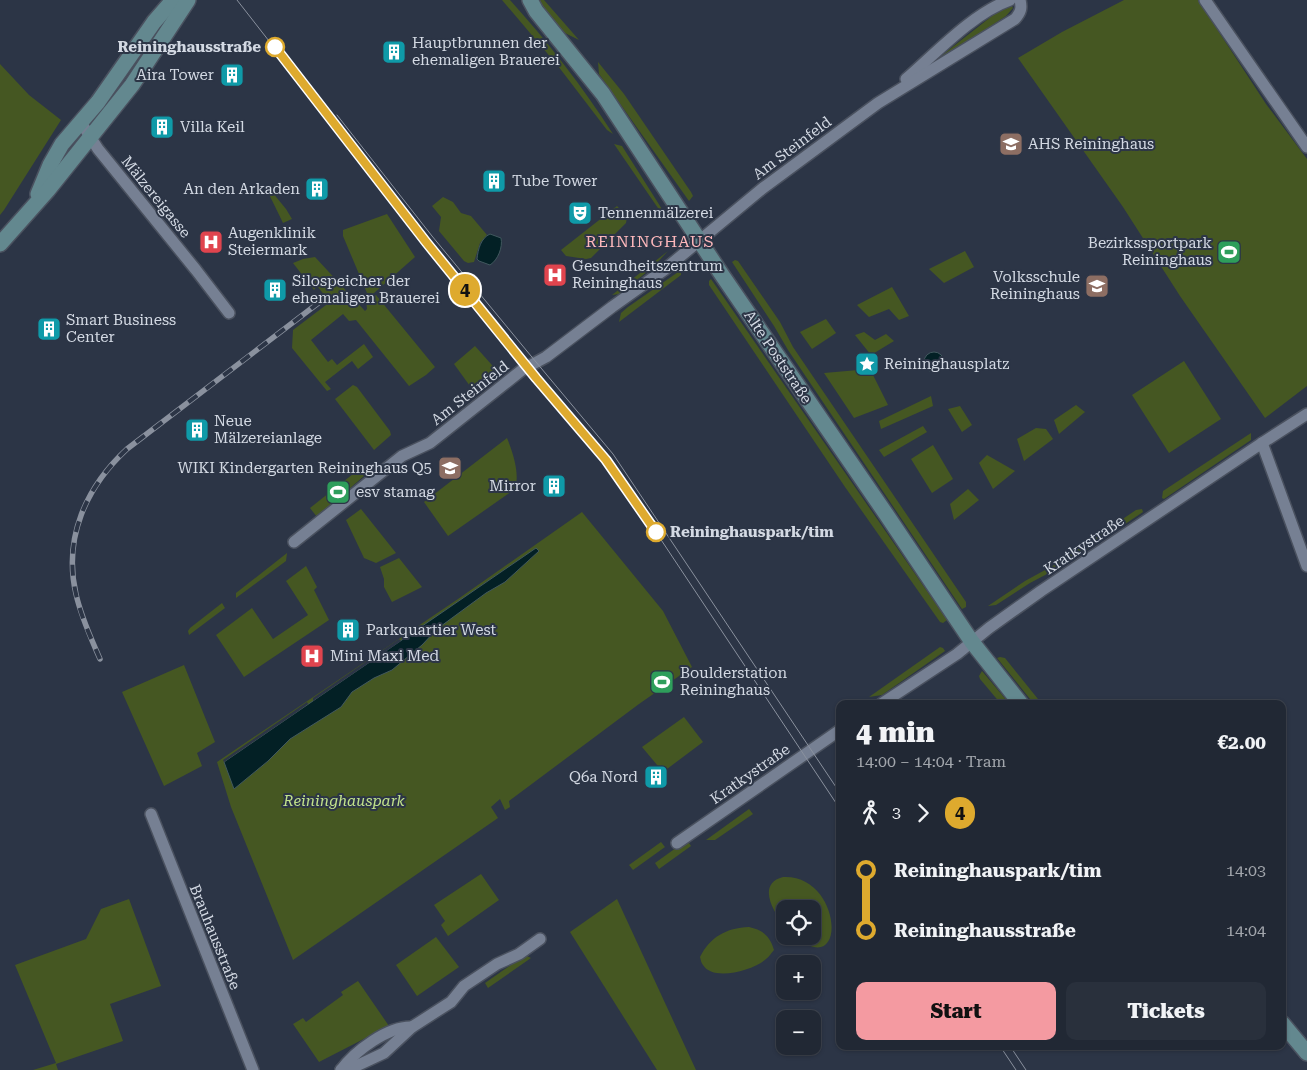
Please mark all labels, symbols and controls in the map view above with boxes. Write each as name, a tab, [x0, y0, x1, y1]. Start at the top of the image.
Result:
place label: Hauptbrunnen der ehemaligen Brauerei	[412, 34, 560, 69]
marker: Reininghausstraße	[265, 37, 285, 57]
place label: Reininghausstraße	[117, 38, 261, 56]
building icon: Hauptbrunnen der ehemaligen Brauerei	[381, 39, 407, 65]
building icon: Aira Tower	[219, 62, 245, 88]
place label: Aira Tower	[136, 66, 214, 84]
street label: Am Steinfeld	[749, 112, 835, 183]
building icon: Villa Keil	[149, 114, 175, 140]
place label: Villa Keil	[180, 118, 245, 136]
school or university icon: AHS Reininghaus	[998, 131, 1024, 157]
place label: AHS Reininghaus	[1028, 135, 1154, 153]
street label: Mälzereigasse	[118, 152, 194, 242]
building icon: Tube Tower	[481, 168, 507, 194]
place label: Tube Tower	[512, 172, 597, 190]
building icon: An den Arkaden	[304, 176, 330, 202]
place label: An den Arkaden	[184, 180, 300, 198]
theatre icon: Tennenmälzerei	[567, 200, 593, 226]
place label: Tennenmälzerei	[598, 204, 714, 222]
place label: Augenklinik Steiermark	[228, 224, 317, 259]
hospital icon: Augenklinik Steiermark	[198, 229, 224, 255]
district label: REININGHAUS	[586, 232, 714, 251]
place label: Bezirkssportpark Reininghaus	[1088, 234, 1212, 269]
sports icon: Bezirkssportpark Reininghaus	[1216, 239, 1242, 265]
place label: Gesundheitszentrum Reininghaus	[572, 257, 723, 292]
hospital icon: Gesundheitszentrum Reininghaus	[542, 262, 568, 288]
place label: Volksschule Reininghaus	[990, 268, 1080, 303]
place label: Silospeicher der ehemaligen Brauerei	[292, 272, 440, 307]
school or university icon: Volksschule Reininghaus	[1084, 273, 1110, 299]
line badge: 4	[449, 274, 481, 306]
building icon: Silospeicher der ehemaligen Brauerei	[262, 277, 288, 303]
text: 4	[460, 279, 470, 300]
street label: Alte Poststraße	[740, 307, 816, 407]
place label: Smart Business Center	[66, 311, 176, 346]
building icon: Smart Business Center	[36, 316, 62, 342]
place icon: Reininghausplatz	[854, 351, 880, 377]
place label: Reininghausplatz	[884, 355, 1009, 373]
street label: Am Steinfeld	[428, 357, 513, 429]
place label: Neue Mälzereianlage	[214, 412, 322, 447]
building icon: Neue Mälzereianlage	[184, 417, 210, 443]
school or university icon: WIKI Kindergarten Reininghaus Q5	[437, 455, 463, 481]
place label: WIKI Kindergarten Reininghaus Q5	[177, 459, 432, 477]
building icon: Mirror	[541, 473, 567, 499]
place label: Mirror	[489, 477, 536, 495]
sports icon: esv stamag	[325, 479, 351, 505]
place label: esv stamag	[356, 483, 435, 501]
street label: Kratkystraße	[1040, 512, 1128, 578]
marker: Reininghauspark/tim	[646, 522, 666, 542]
place label: Reininghauspark/tim	[670, 523, 834, 541]
building icon: Parkquartier West	[335, 617, 361, 643]
place label: Parkquartier West	[366, 621, 497, 639]
hospital icon: Mini Maxi Med	[299, 643, 325, 669]
place label: Mini Maxi Med	[330, 647, 439, 665]
place label: Boulderstation Reininghaus	[680, 664, 788, 699]
sports icon: Boulderstation Reininghaus	[649, 669, 675, 695]
text: 4 min	[856, 716, 935, 749]
text: €2.00	[1217, 731, 1266, 754]
street label: Kratkystraße	[707, 740, 793, 808]
text: 14:00 – 14:04 · Tram	[856, 752, 1006, 771]
building icon: Q6a Nord	[643, 764, 669, 790]
place label: Q6a Nord	[569, 768, 638, 786]
park label: Reininghauspark	[282, 792, 406, 810]
icon: walk	[856, 799, 884, 827]
icon: forward	[909, 799, 937, 827]
text: 4	[955, 802, 965, 823]
text: 3	[892, 803, 901, 822]
text: Reininghauspark/tim	[894, 859, 1101, 882]
text: 14:03	[1226, 861, 1266, 880]
street label: Brauhausstraße	[186, 882, 244, 992]
map controls	[776, 900, 821, 1055]
button: locate	[776, 900, 821, 945]
text: Reininghausstraße	[894, 919, 1076, 942]
text: 14:04	[1226, 921, 1266, 940]
button: +	[776, 955, 821, 1000]
button: Start	[856, 982, 1056, 1040]
button: Tickets	[1066, 982, 1266, 1040]
button: −	[776, 1010, 821, 1055]

